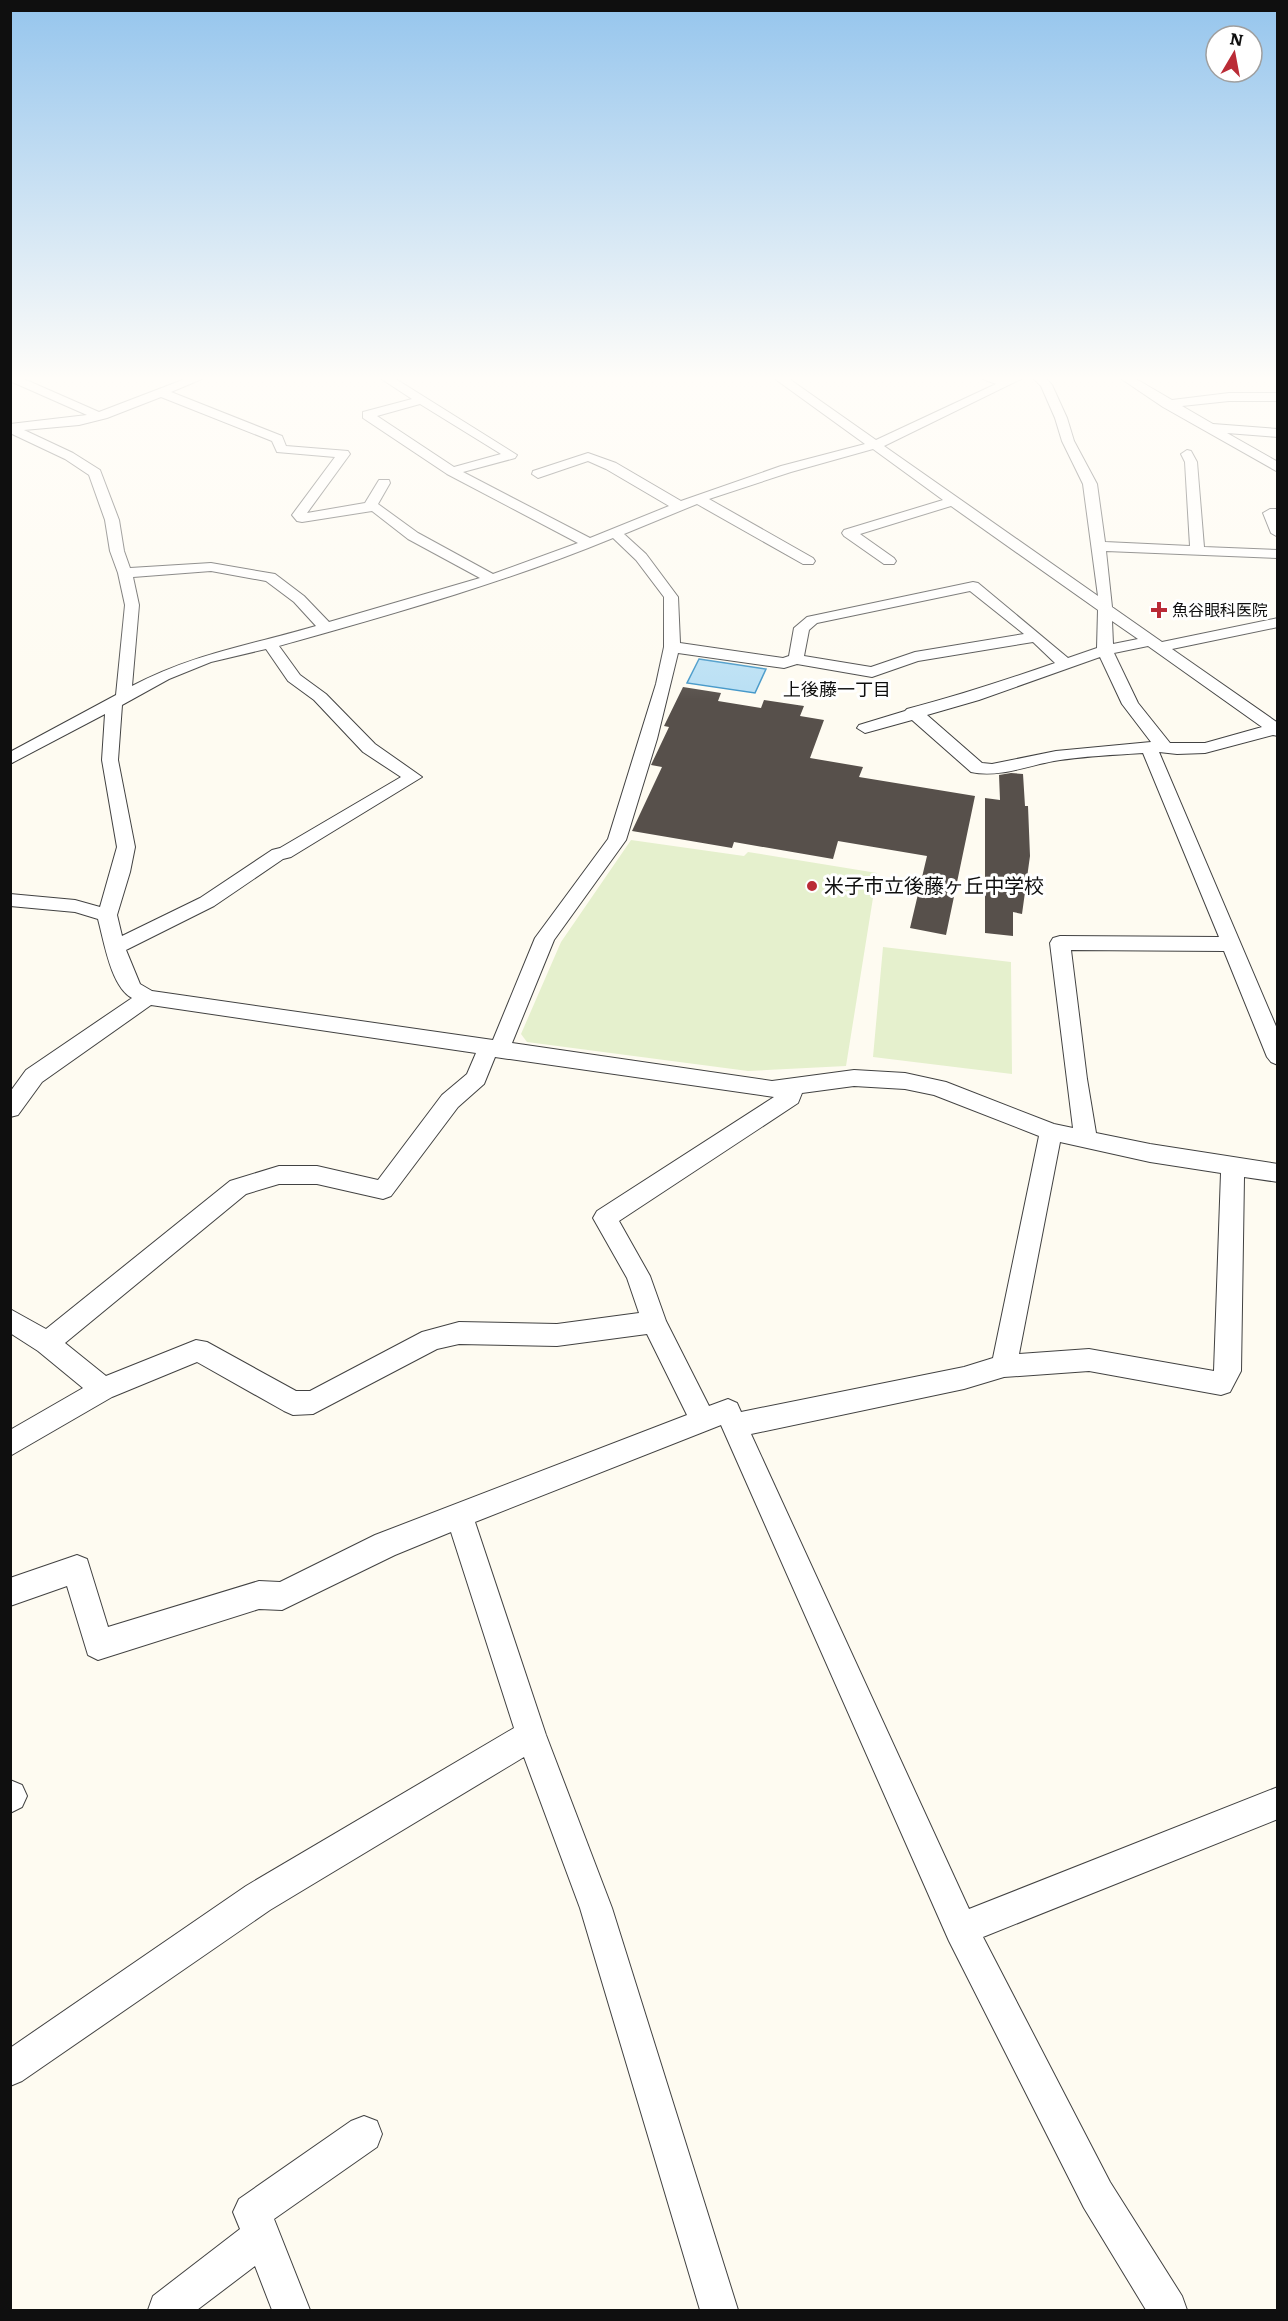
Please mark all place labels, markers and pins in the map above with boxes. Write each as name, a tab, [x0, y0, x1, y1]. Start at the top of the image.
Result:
place label: 魚谷眼科医院	[1172, 597, 1268, 621]
marker: 魚谷眼科医院	[1150, 601, 1168, 619]
place label: 米子市立後藤ヶ丘中学校	[824, 869, 1044, 899]
marker: 米子市立後藤ヶ丘中学校	[805, 879, 819, 893]

